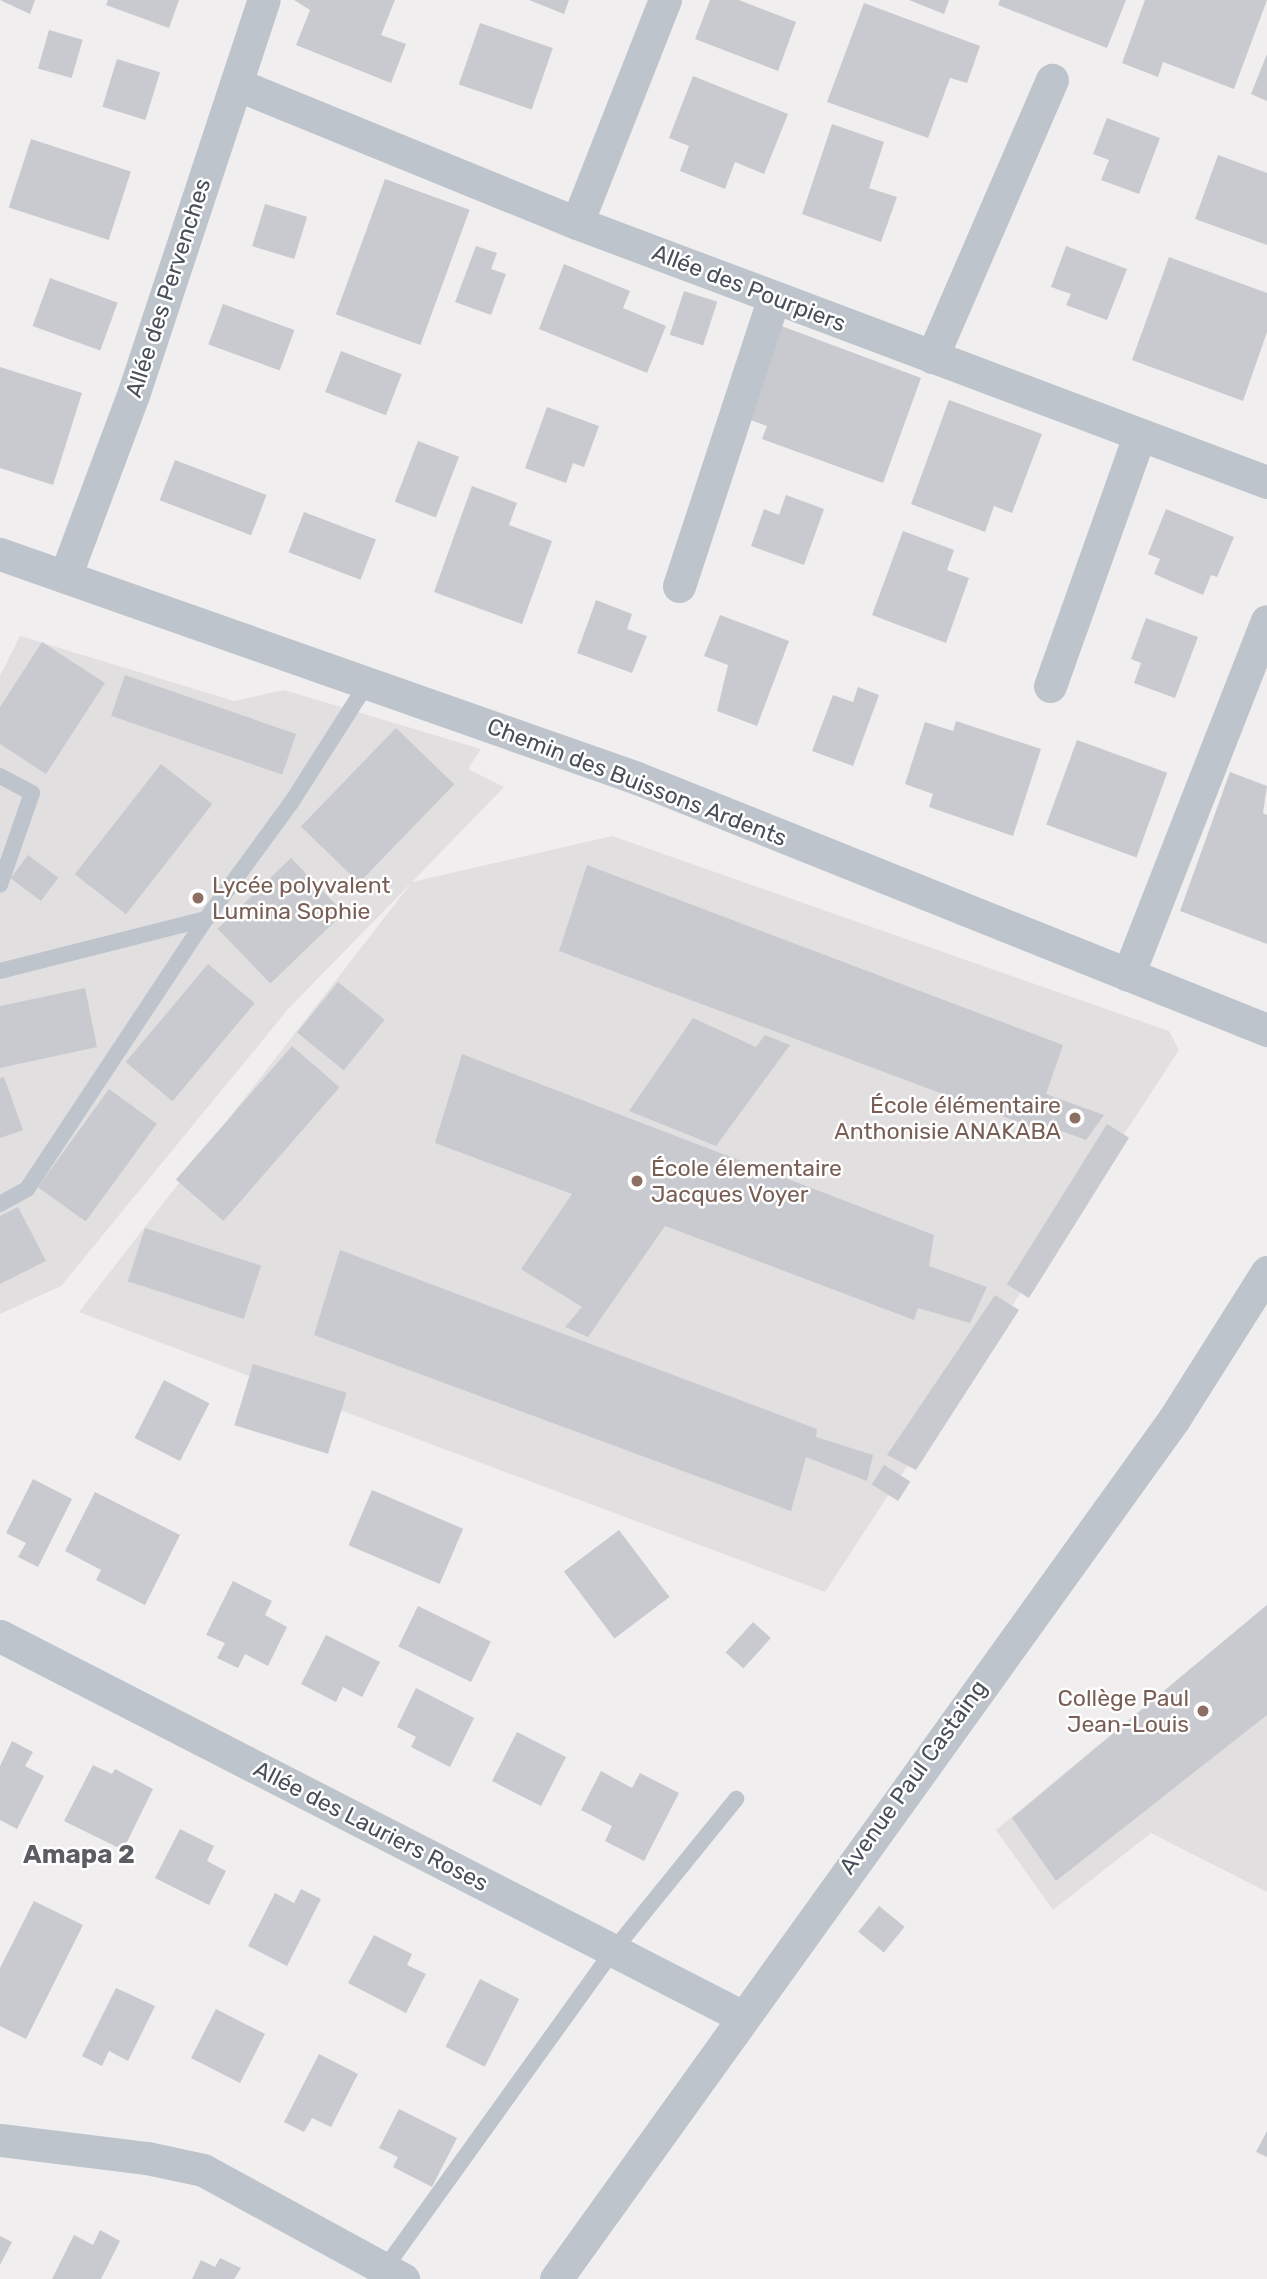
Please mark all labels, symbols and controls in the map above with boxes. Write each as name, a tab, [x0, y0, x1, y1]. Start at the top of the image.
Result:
street label: Allée des Pervenches	[120, 175, 216, 401]
street label: Allée des Pourpiers	[648, 238, 850, 338]
street label: Chemin des Buissons Ardents	[483, 712, 791, 852]
place label: Lycée polyvalent Lumina Sophie	[212, 871, 391, 925]
marker: Lycée polyvalent Lumina Sophie	[190, 890, 206, 906]
place label: École élémentaire Anthonisie ANAKABA	[834, 1091, 1061, 1145]
marker: École élémentaire Anthonisie ANAKABA	[1067, 1110, 1083, 1126]
place label: École élementaire Jacques Voyer	[651, 1154, 842, 1208]
marker: École élementaire Jacques Voyer	[629, 1173, 645, 1189]
street label: Avenue Paul Castaing	[833, 1675, 993, 1879]
place label: Collège Paul Jean-Louis	[1058, 1684, 1189, 1738]
marker: Collège Paul Jean-Louis	[1195, 1703, 1211, 1719]
street label: Allée des Lauriers Roses	[249, 1755, 493, 1897]
district label: Amapa 2	[23, 1839, 135, 1871]

